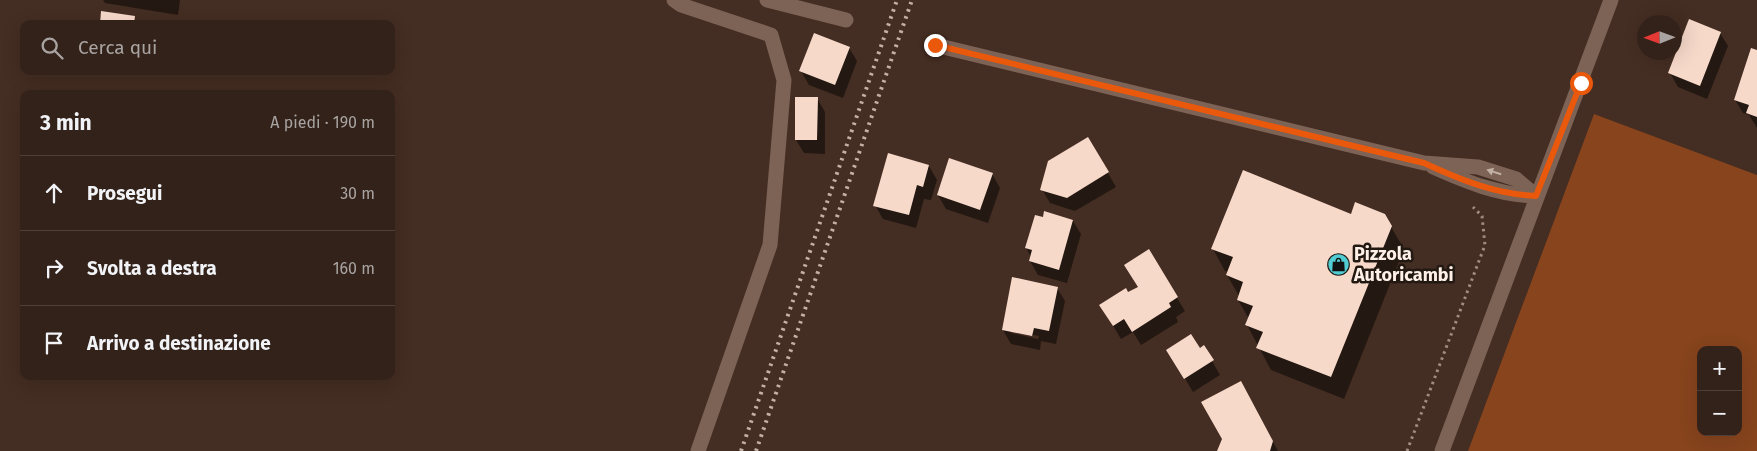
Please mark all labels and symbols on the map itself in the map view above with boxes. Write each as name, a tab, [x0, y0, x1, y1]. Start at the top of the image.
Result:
north arrow	[1637, 15, 1682, 60]
route end	[924, 34, 947, 57]
route start	[1570, 72, 1593, 95]
one-way arrow	[1487, 168, 1502, 175]
place label: Pizzola Autoricambi	[1353, 243, 1454, 286]
shop icon: Pizzola Autoricambi	[1326, 252, 1350, 276]

